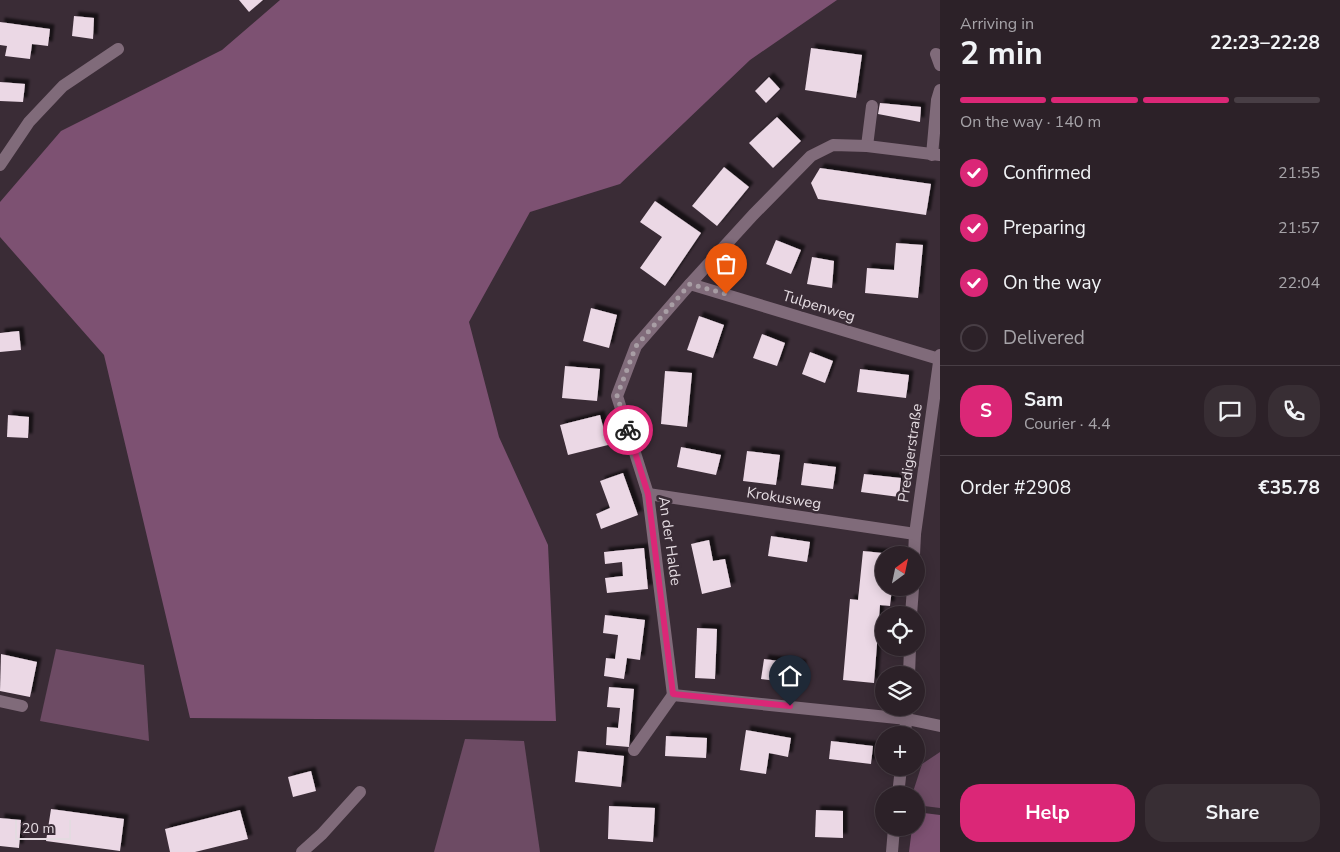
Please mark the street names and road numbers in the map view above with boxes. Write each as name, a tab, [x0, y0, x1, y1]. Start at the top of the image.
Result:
street label: Tulpenweg	[780, 285, 858, 327]
street label: Predigerstraße	[893, 402, 927, 504]
street label: Krokusweg	[745, 482, 823, 514]
street label: An der Halde	[654, 495, 686, 587]

